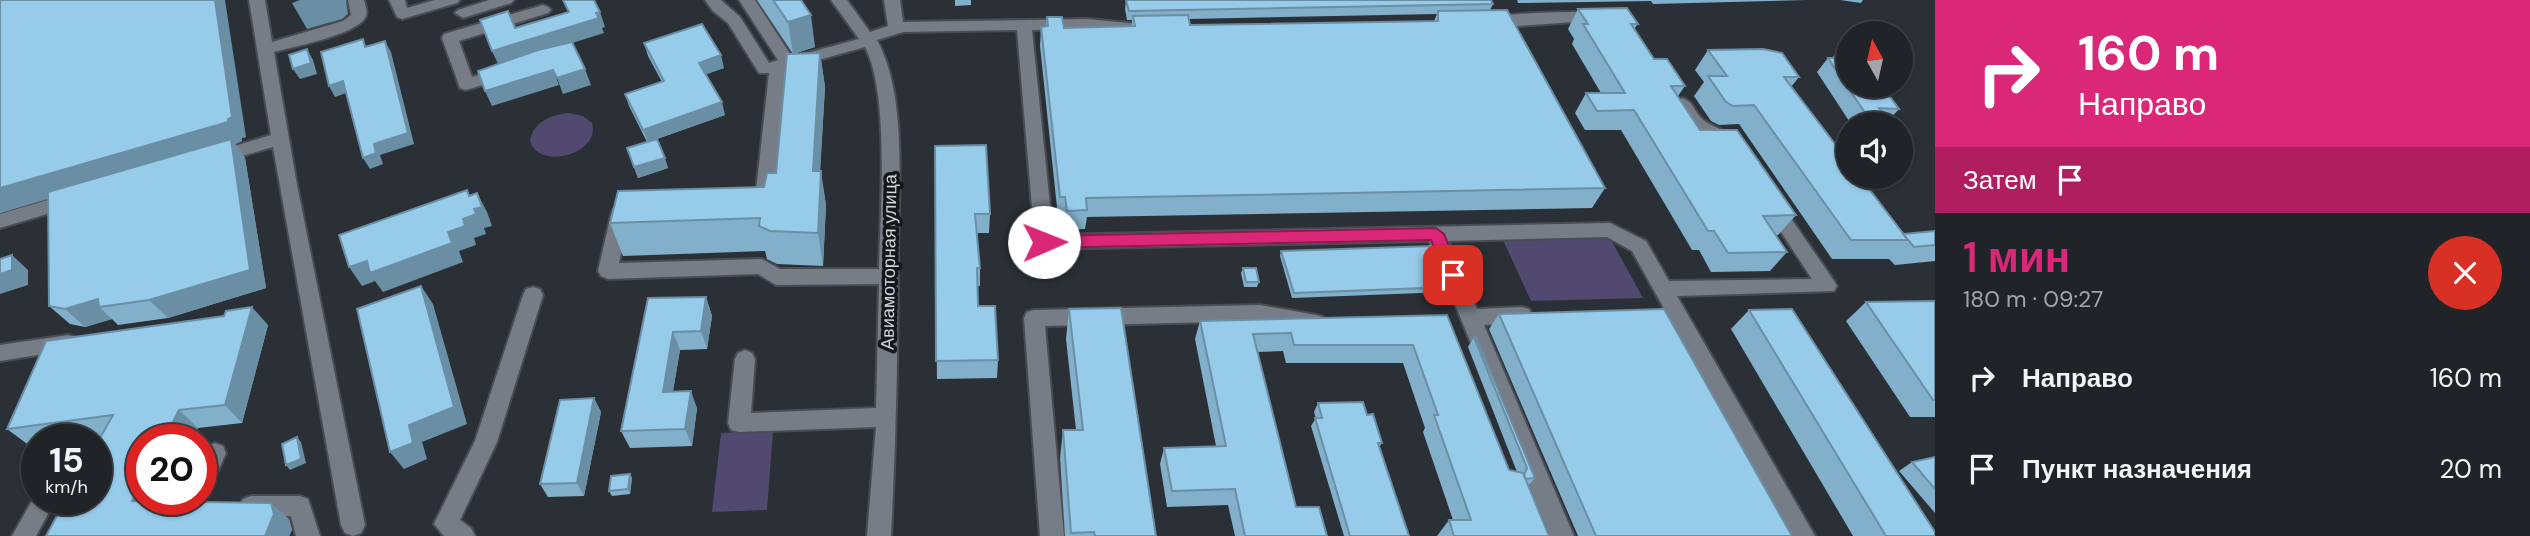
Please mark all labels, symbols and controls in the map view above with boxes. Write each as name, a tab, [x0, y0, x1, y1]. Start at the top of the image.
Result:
north arrow	[1836, 21, 1913, 98]
map controls	[1836, 21, 1913, 189]
text: 160 m	[2078, 21, 2219, 85]
icon: right	[1963, 28, 2054, 119]
text: Направо	[2078, 83, 2206, 125]
button: sound	[1836, 112, 1913, 189]
icon: arrive	[2051, 161, 2089, 199]
text: Затем	[1963, 163, 2037, 197]
street label: Авиамоторная улица	[875, 173, 903, 350]
position arrow	[1007, 205, 1081, 279]
text: 1 мин	[1963, 230, 2070, 285]
button: close	[2428, 236, 2502, 310]
pin	[1423, 245, 1483, 305]
icon: arrive	[1434, 256, 1472, 294]
text: 180 m · 09:27	[1963, 284, 2103, 314]
icon: right	[1963, 359, 2001, 397]
text: Направо	[2022, 361, 2133, 395]
text: 160 m	[2430, 361, 2502, 395]
speed limit sign: 20	[126, 424, 217, 515]
text: 15	[49, 437, 84, 483]
icon: arrive	[1963, 450, 2001, 488]
text: Пункт назначения	[2022, 452, 2252, 486]
text: 20 m	[2439, 452, 2502, 486]
text: km/h	[45, 475, 88, 499]

